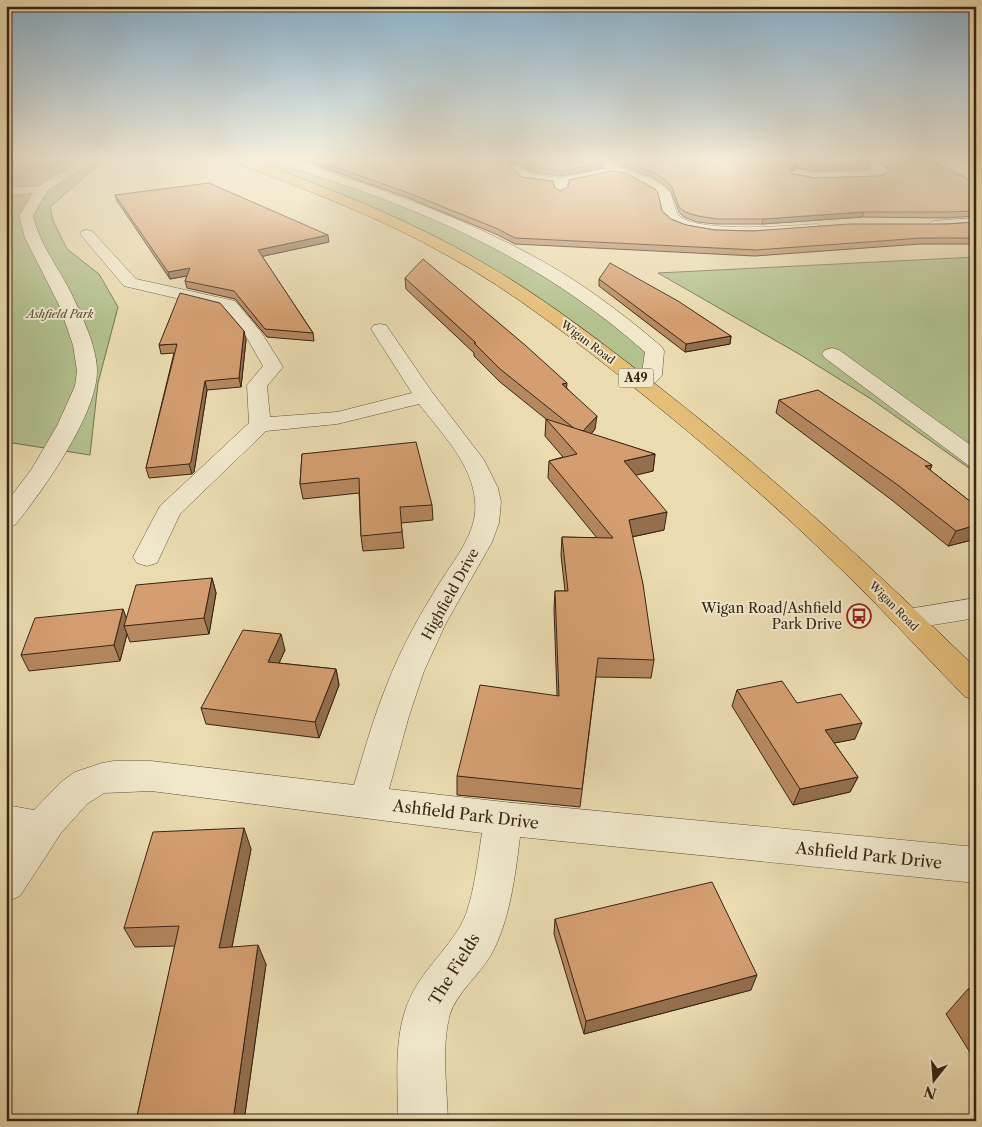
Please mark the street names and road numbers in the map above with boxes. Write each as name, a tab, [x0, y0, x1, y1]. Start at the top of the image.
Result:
street label: Wigan Road	[557, 317, 618, 367]
road number: A49	[618, 368, 654, 388]
street label: Highfield Drive	[417, 545, 483, 643]
street label: Wigan Road	[866, 578, 922, 634]
street label: Ashfield Park Drive	[391, 795, 540, 833]
street label: Ashfield Park Drive	[794, 837, 943, 873]
street label: The Fields	[424, 929, 484, 1009]

